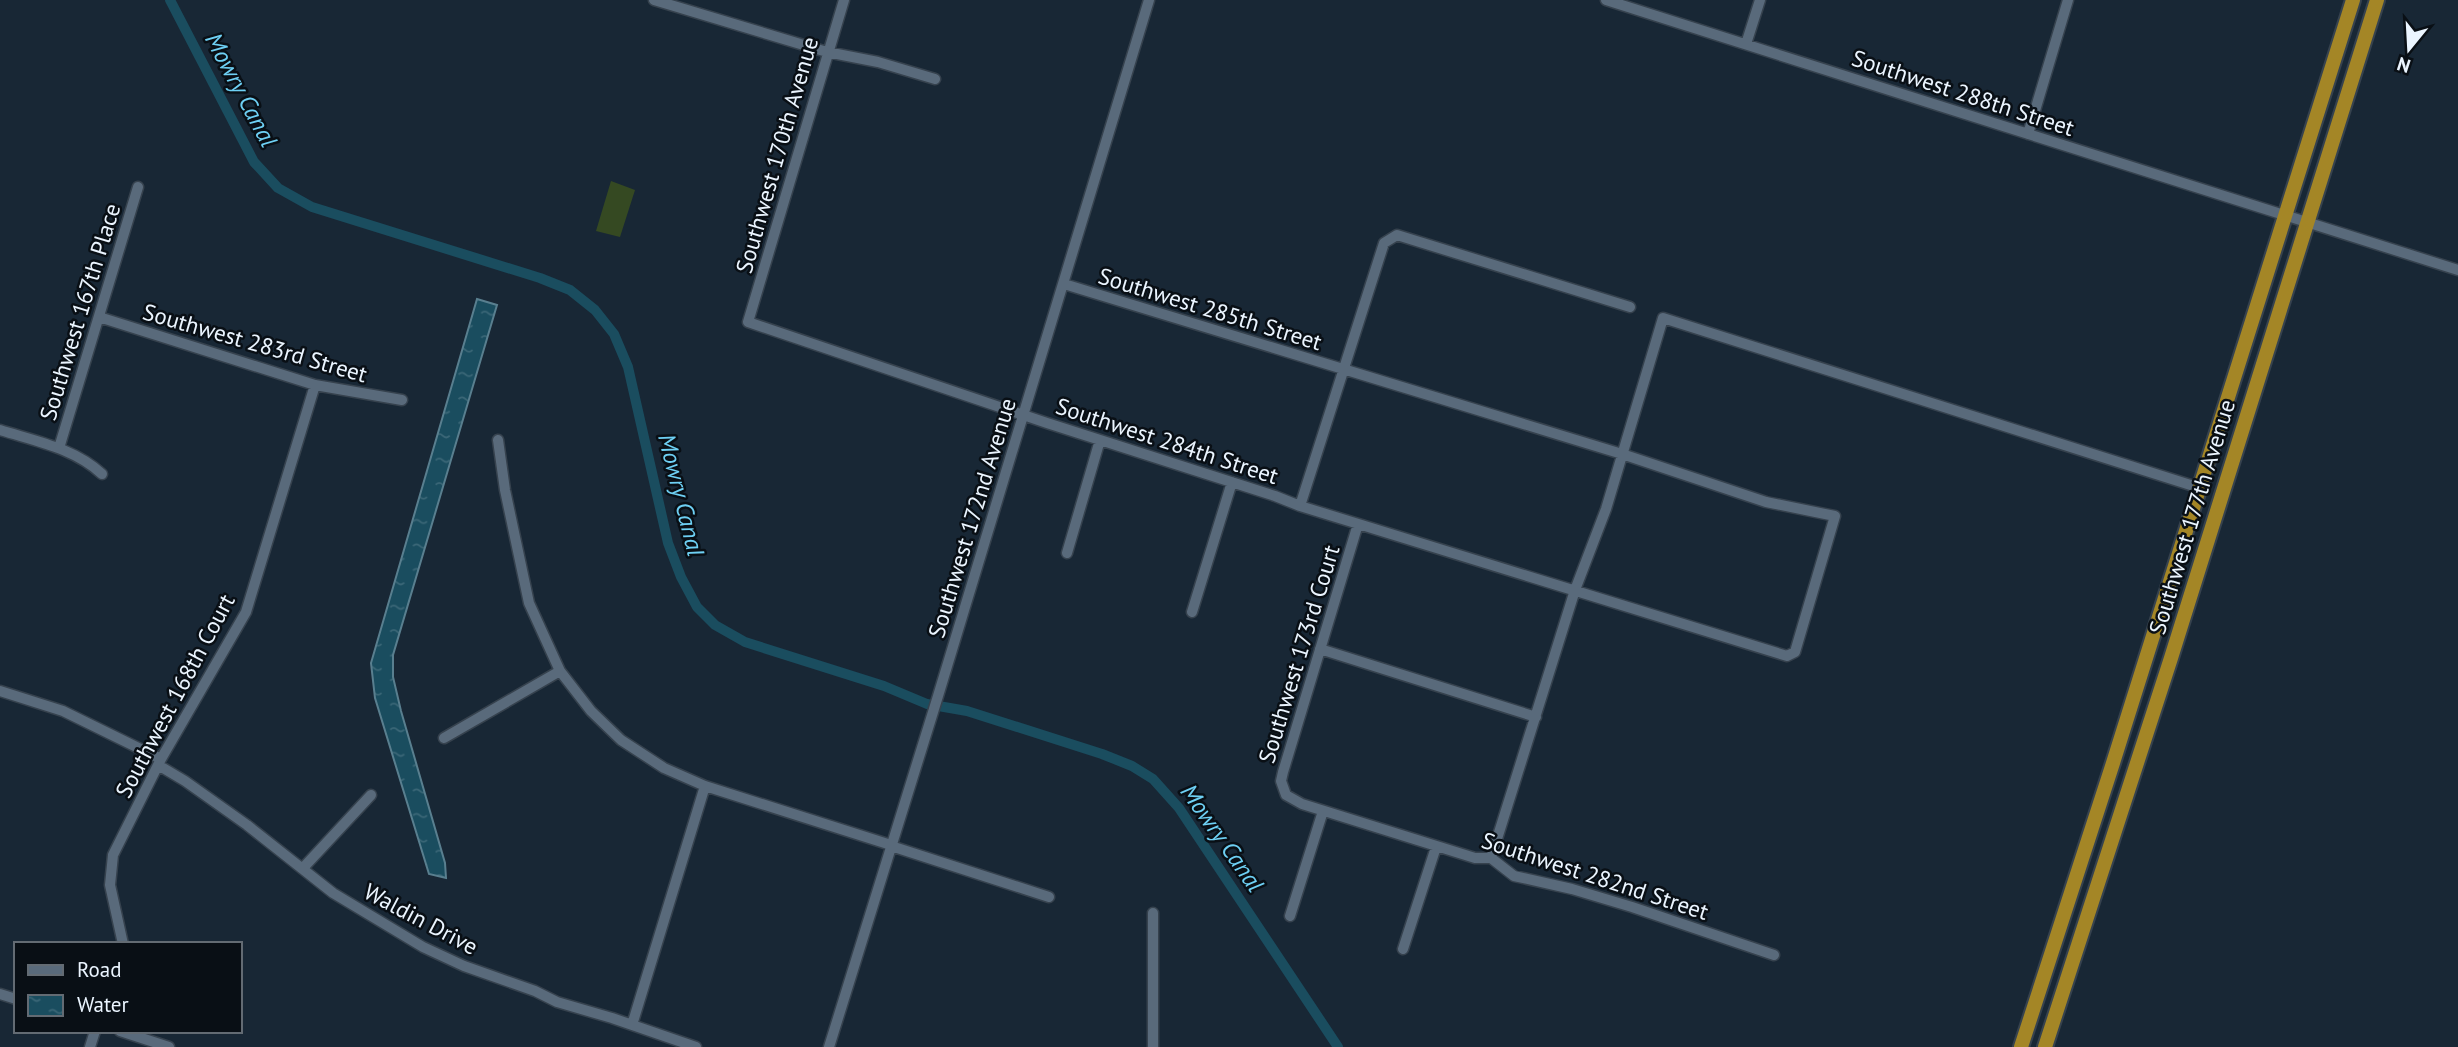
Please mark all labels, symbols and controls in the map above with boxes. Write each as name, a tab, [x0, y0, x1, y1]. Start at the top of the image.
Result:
north arrow	[2374, 14, 2444, 84]
water label: Mowry Canal	[198, 27, 285, 153]
street label: Southwest 170th Avenue	[729, 33, 824, 276]
street label: Southwest 288th Street	[1848, 43, 2078, 142]
text: N	[2394, 52, 2413, 79]
street label: Southwest 167th Place	[33, 200, 126, 424]
street label: Southwest 285th Street	[1095, 261, 1326, 356]
street label: Southwest 283rd Street	[140, 297, 371, 388]
street label: Southwest 284th Street	[1052, 391, 1282, 490]
street label: Southwest 172nd Avenue	[921, 395, 1022, 641]
street label: Southwest 177th Avenue	[2142, 396, 2241, 638]
water label: Mowry Canal	[651, 431, 712, 560]
street label: Southwest 173rd Court	[1252, 541, 1346, 766]
street label: Southwest 168th Court	[109, 589, 241, 803]
water label: Mowry Canal	[1174, 778, 1271, 898]
street label: Southwest 282nd Street	[1478, 825, 1712, 926]
street label: Waldin Drive	[359, 876, 483, 961]
legend	[14, 942, 242, 1033]
text: Road	[77, 956, 121, 983]
text: Water	[77, 991, 129, 1018]

